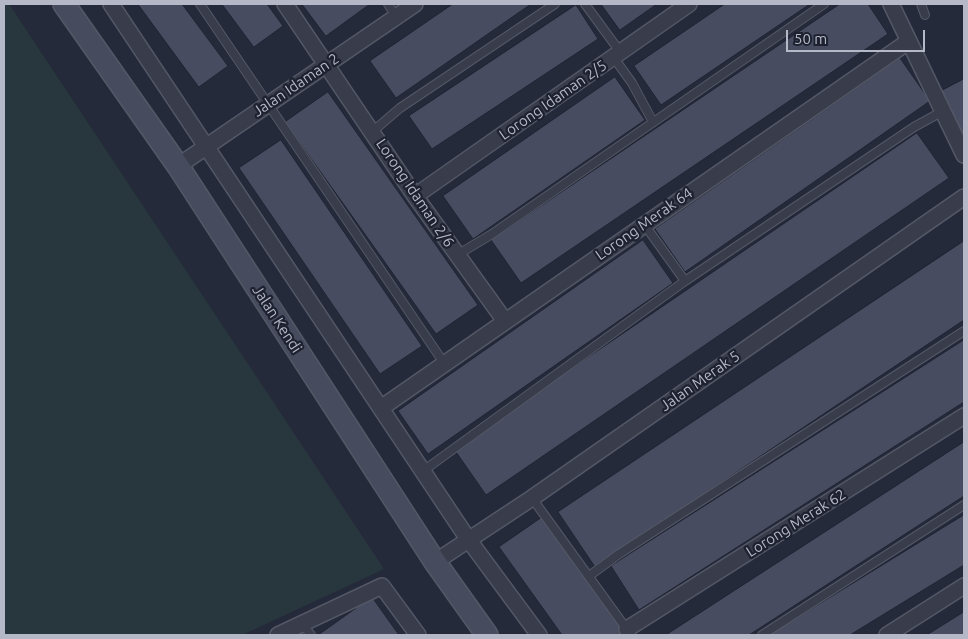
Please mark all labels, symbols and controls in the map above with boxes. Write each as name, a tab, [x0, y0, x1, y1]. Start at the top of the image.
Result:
scale bar	[788, 20, 927, 52]
text: 50 m	[794, 30, 827, 47]
street label: Jalan Idaman 2	[249, 50, 343, 120]
street label: Lorong Idaman 2/5	[496, 56, 610, 144]
street label: Lorong Idaman 2/6	[372, 135, 458, 251]
street label: Lorong Merak 64	[592, 184, 696, 264]
street label: Jalan Kendi	[248, 282, 306, 356]
street label: Jalan Merak 5	[657, 347, 743, 415]
street label: Lorong Merak 62	[743, 485, 849, 561]

